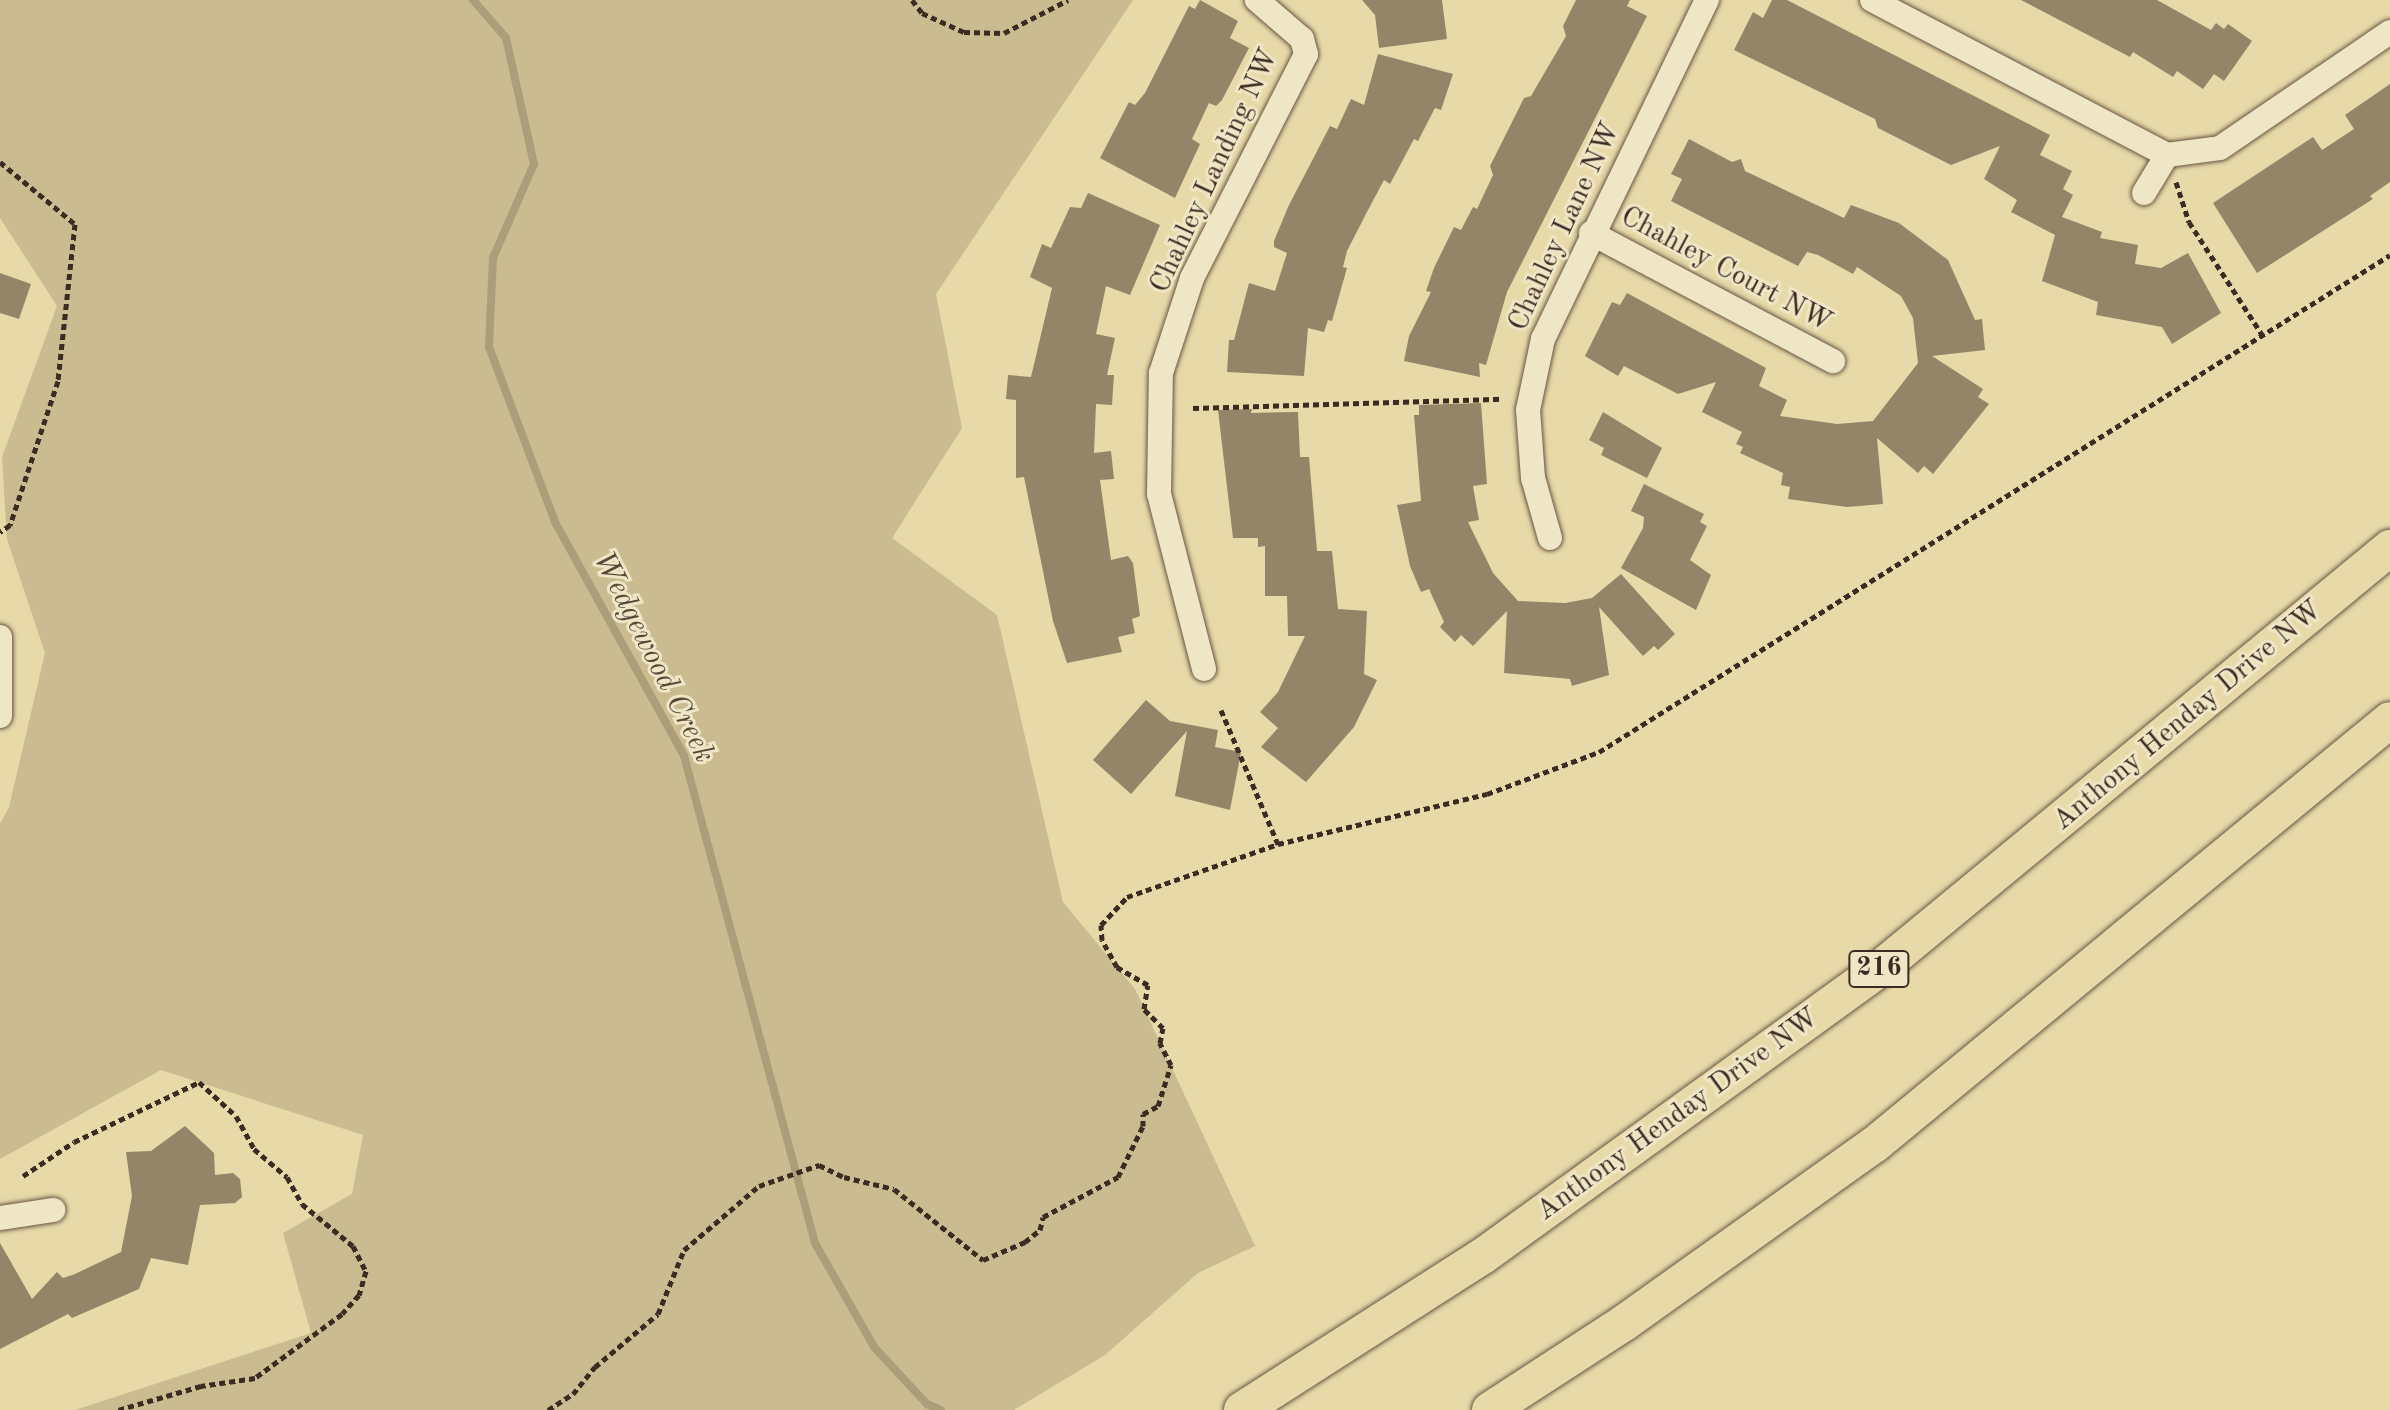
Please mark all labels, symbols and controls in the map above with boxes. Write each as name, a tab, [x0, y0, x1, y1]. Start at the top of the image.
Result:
street label: Chahley Landing NW	[1144, 44, 1286, 298]
street label: Chahley Lane NW	[1502, 117, 1628, 337]
street label: Chahley Court NW	[1615, 200, 1837, 340]
water label: Wedgewood Creek	[584, 545, 722, 769]
street label: Anthony Henday Drive NW	[2047, 594, 2329, 838]
road number: 216	[1847, 947, 1911, 991]
street label: Anthony Henday Drive NW	[1530, 1001, 1826, 1229]

